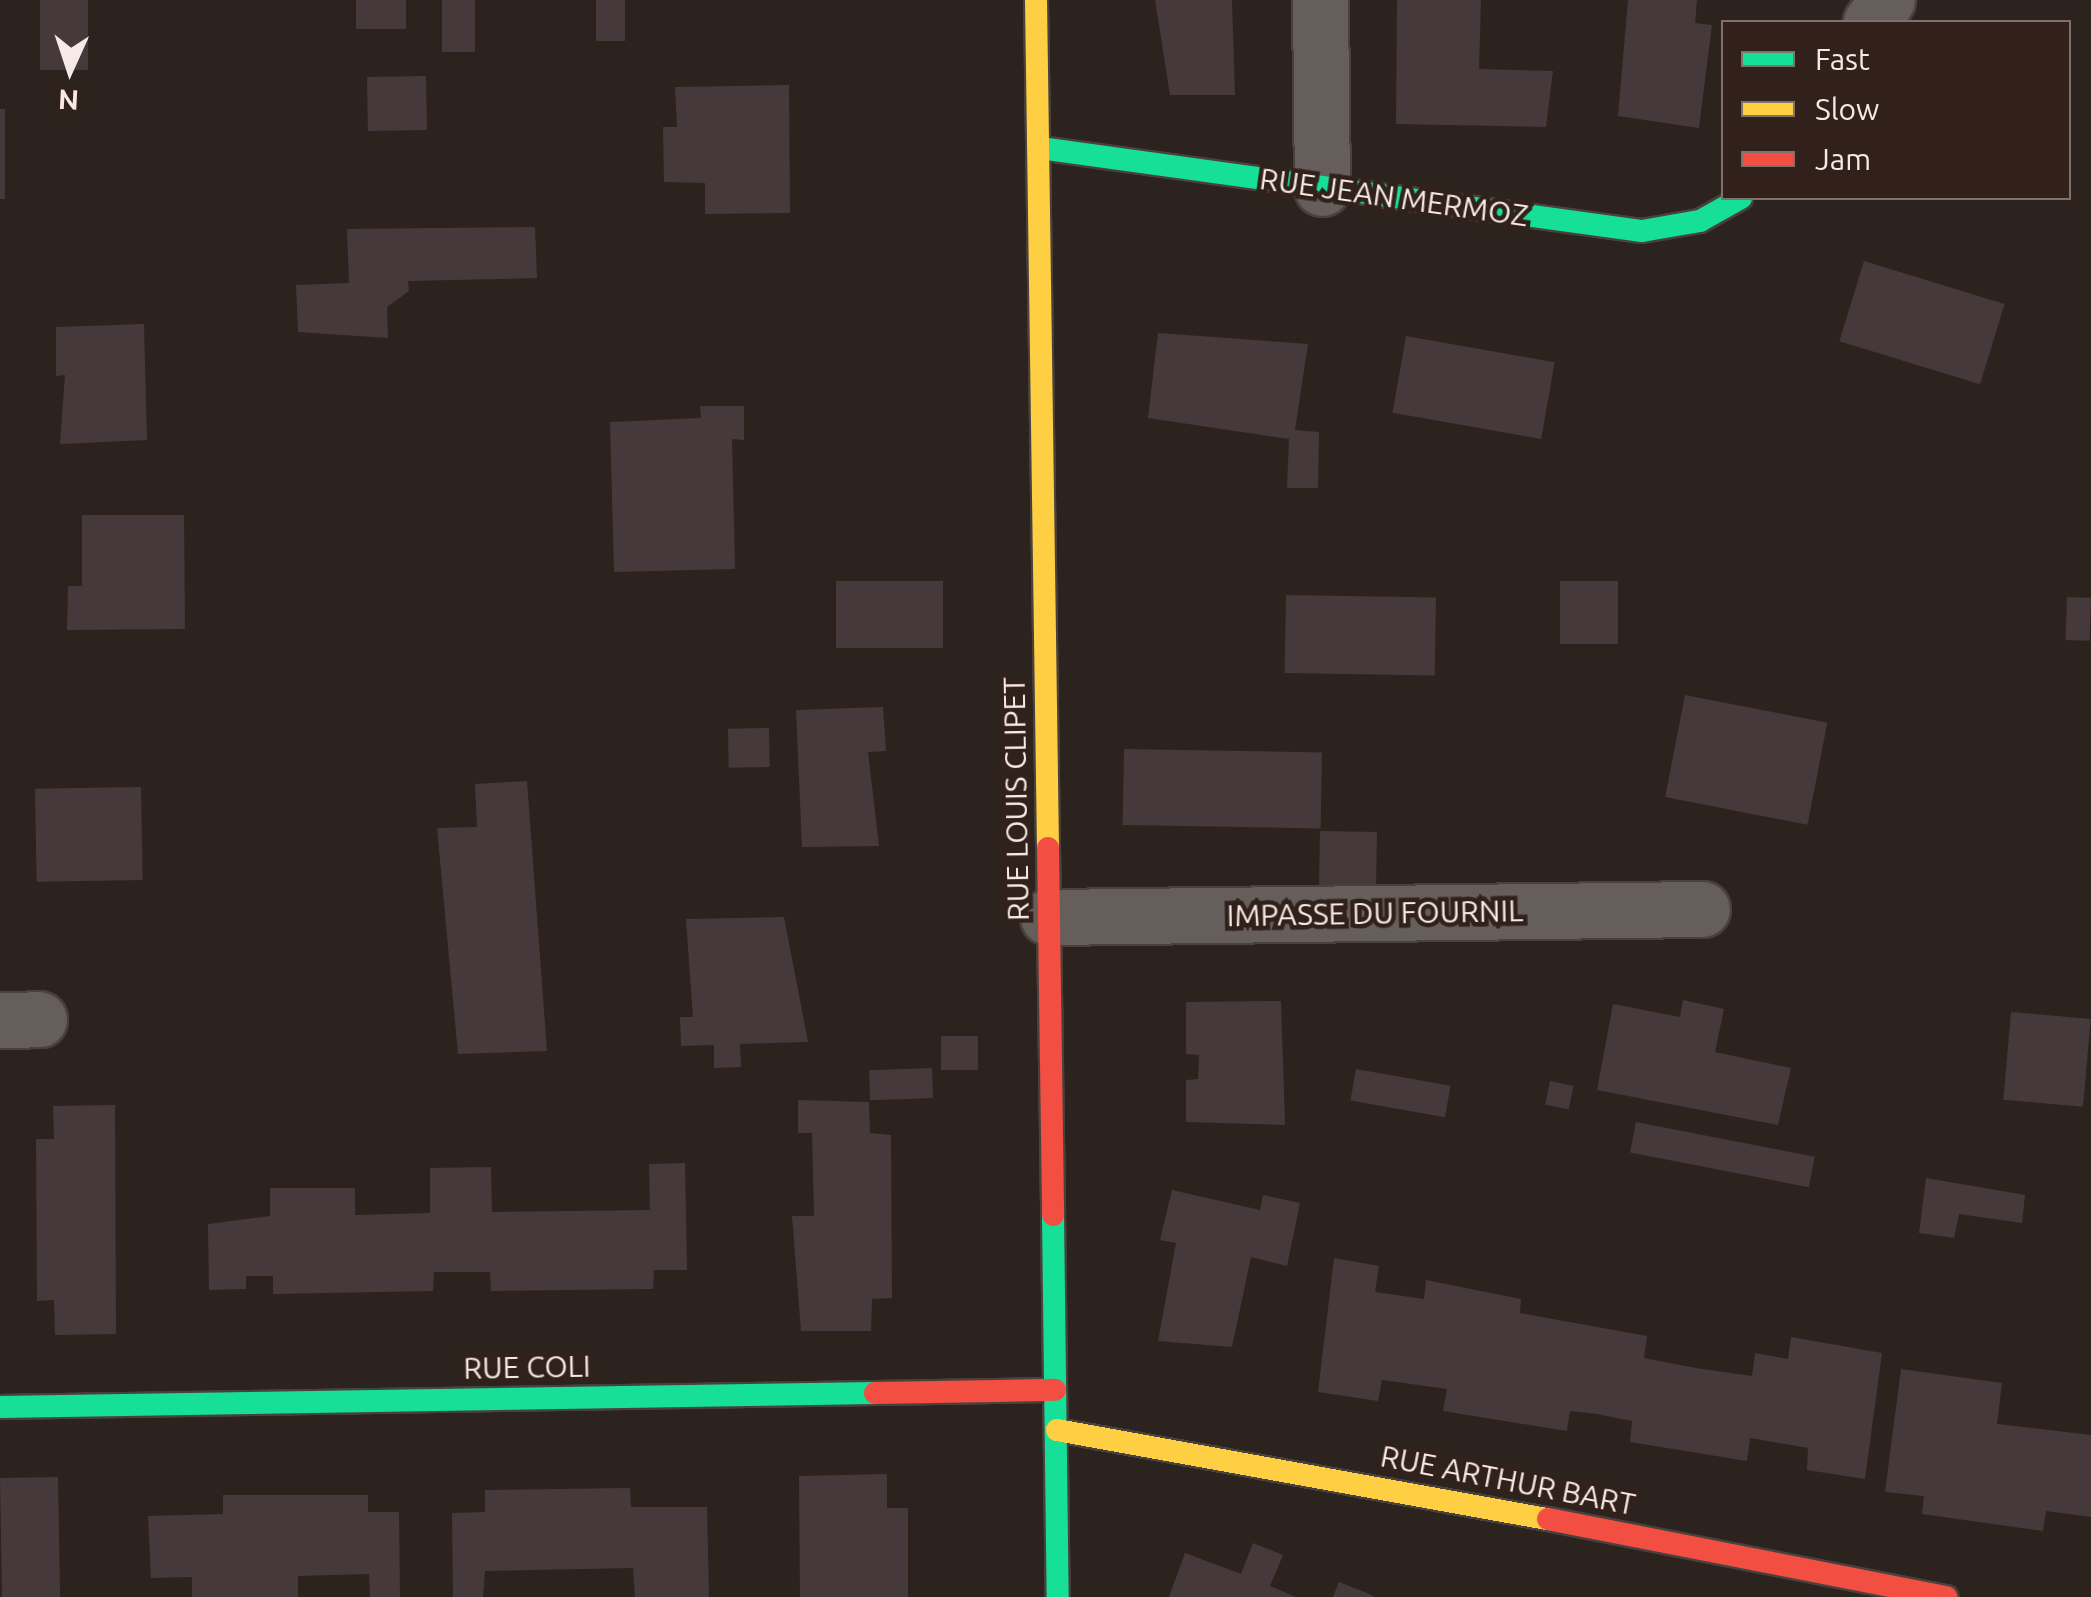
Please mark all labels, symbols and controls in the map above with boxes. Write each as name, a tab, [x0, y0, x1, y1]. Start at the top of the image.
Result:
north arrow	[20, 20, 120, 120]
legend	[1721, 20, 2071, 200]
text: Fast	[1815, 42, 1870, 76]
text: N	[57, 84, 80, 116]
text: Slow	[1815, 92, 1879, 126]
text: Jam	[1815, 142, 1871, 176]
street label: RUE JEAN MERMOZ	[1257, 160, 1531, 234]
street label: RUE LOUIS CLIPET	[996, 677, 1036, 921]
street label: IMPASSE DU FOURNIL	[1226, 892, 1524, 934]
street label: RUE COLI	[463, 1348, 591, 1386]
street label: RUE ARTHUR BART	[1378, 1438, 1638, 1522]

